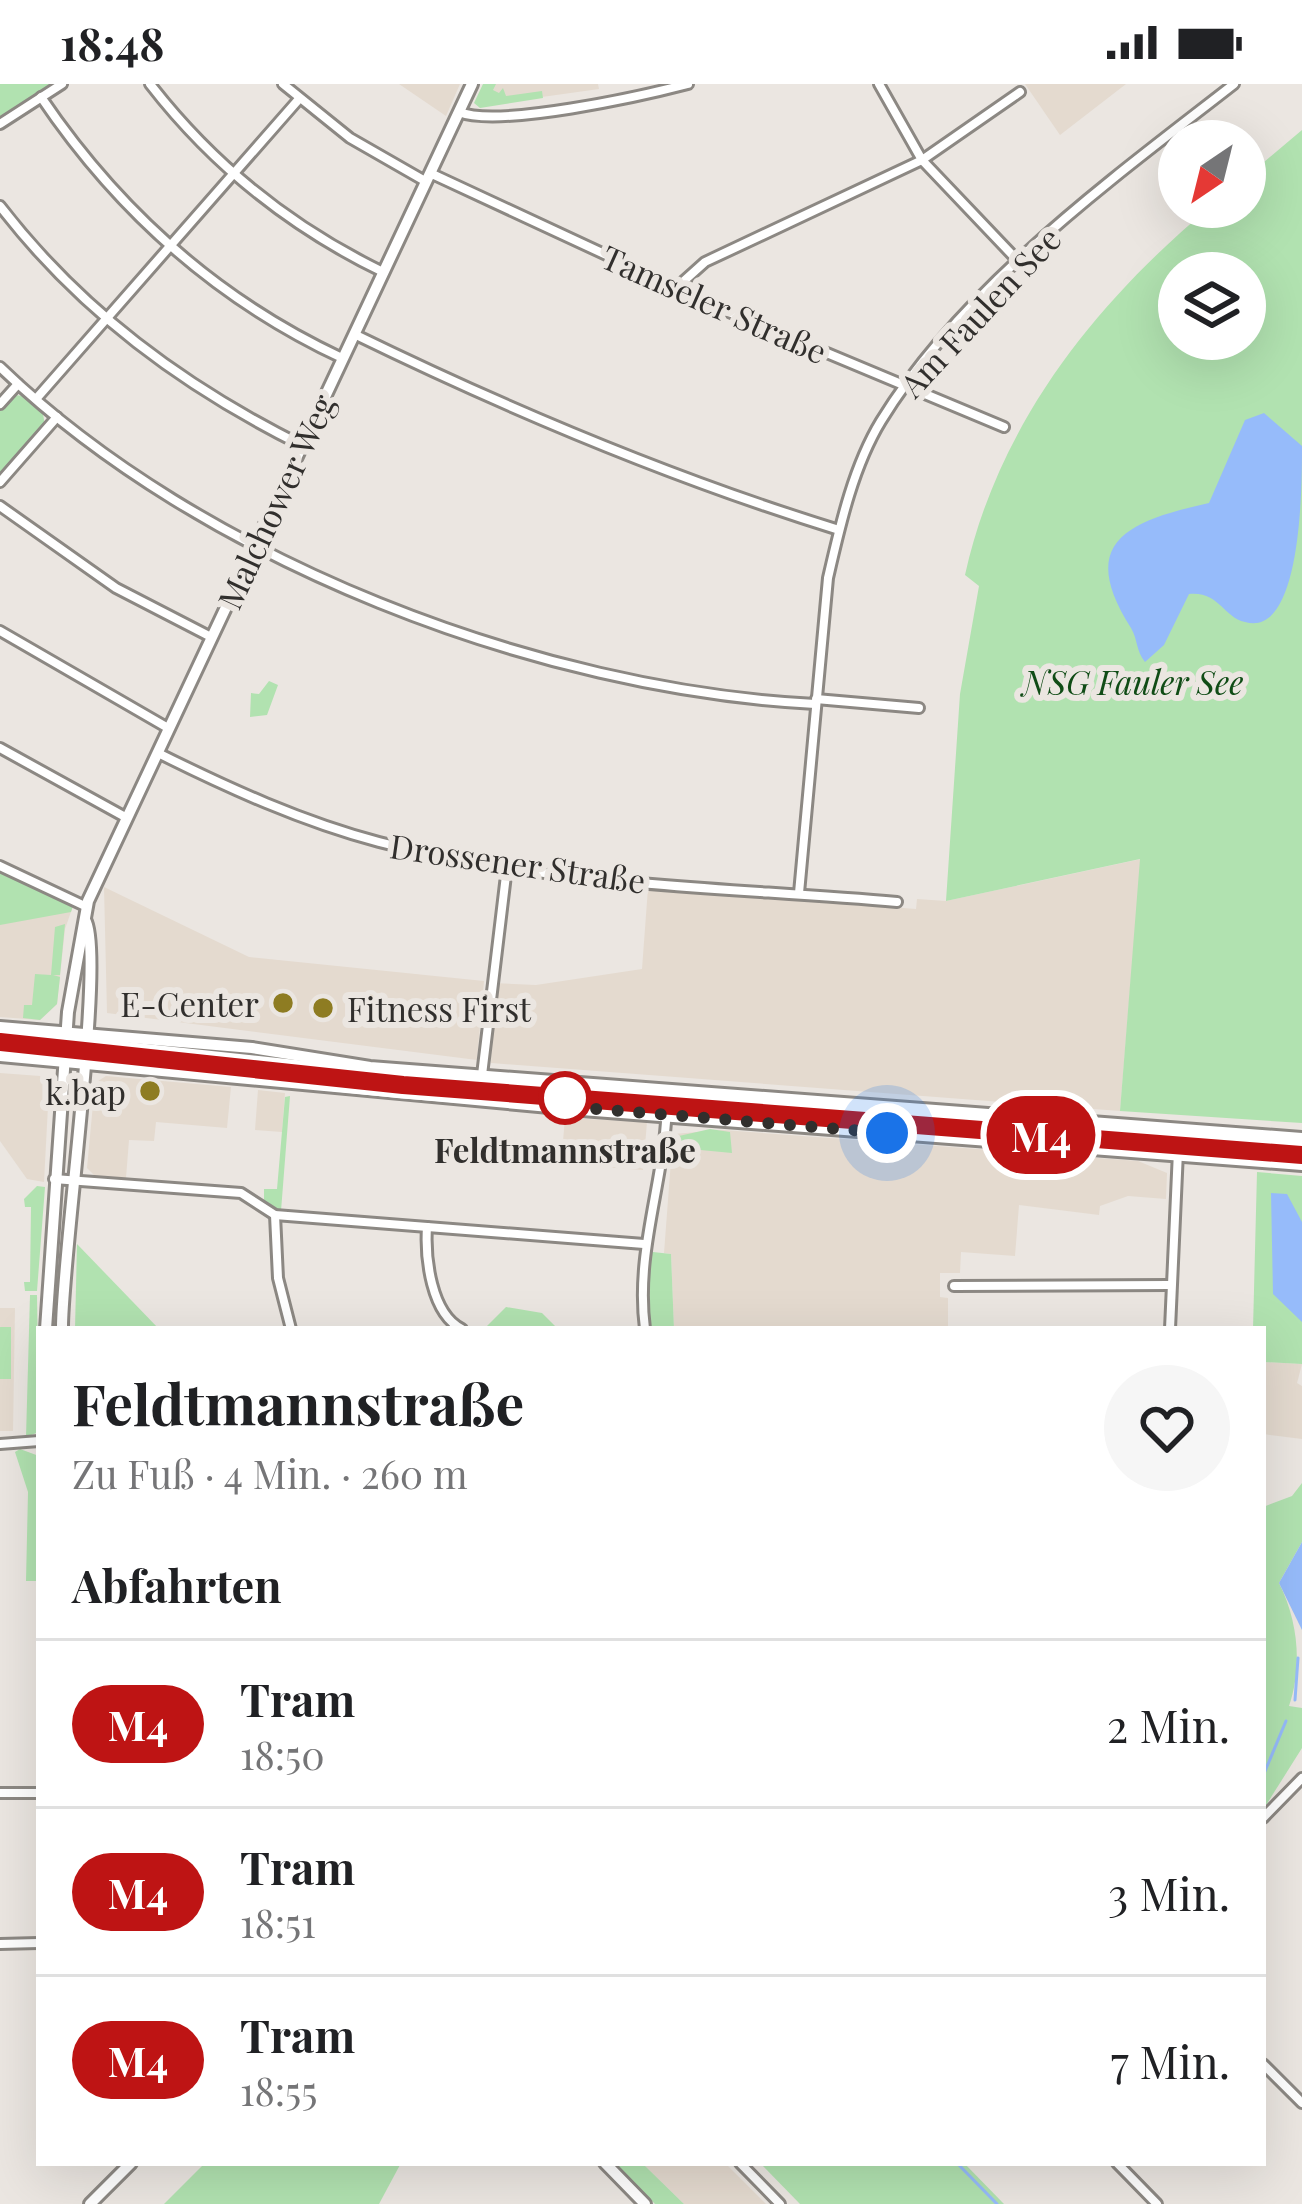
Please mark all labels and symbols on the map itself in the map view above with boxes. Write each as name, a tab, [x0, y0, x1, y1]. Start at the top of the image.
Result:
north arrow	[1158, 120, 1266, 228]
street label: Am Faulen See	[888, 217, 1069, 406]
street label: Tamseler Straße	[596, 234, 834, 372]
street label: Malchower Weg	[206, 386, 344, 615]
park label: NSG Fauler See	[1020, 659, 1243, 703]
street label: Drossener Straße	[388, 822, 648, 902]
place label: E-Center	[120, 981, 259, 1025]
place label: Fitness First	[347, 986, 532, 1030]
marker: E-Center	[270, 990, 296, 1016]
marker: Fitness First	[310, 995, 336, 1021]
place label: k.bap	[45, 1069, 126, 1113]
marker: Feldtmannstraße	[540, 1073, 590, 1123]
marker: k.bap	[137, 1078, 163, 1104]
line badge: M4	[987, 1096, 1095, 1174]
your location	[857, 1103, 917, 1163]
place label: Feldtmannstraße	[434, 1127, 696, 1171]

